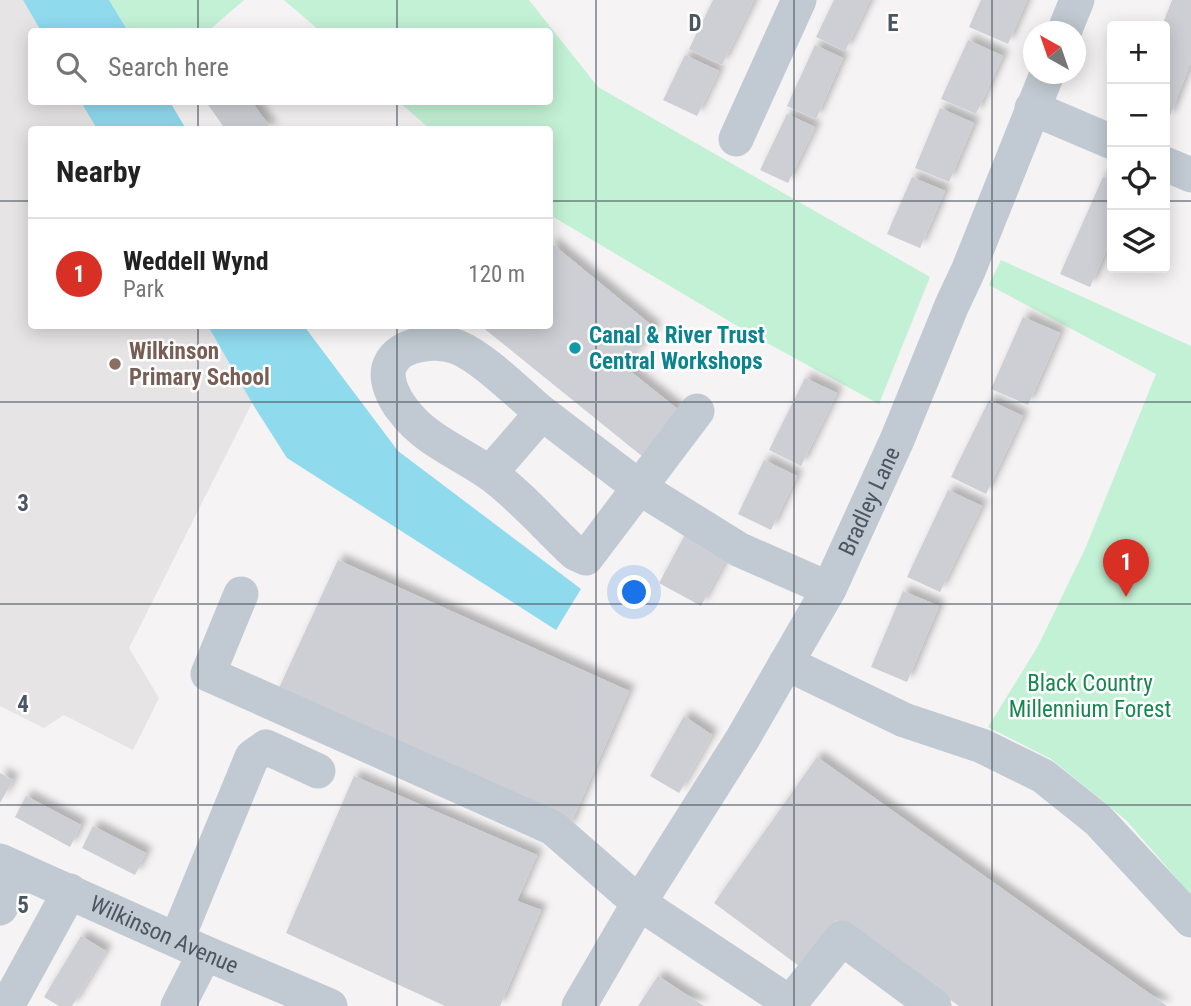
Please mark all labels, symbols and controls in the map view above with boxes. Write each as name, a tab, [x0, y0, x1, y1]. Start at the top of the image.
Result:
text: D	[689, 10, 702, 37]
text: E	[887, 10, 899, 37]
north arrow	[1023, 21, 1086, 84]
map controls	[1107, 21, 1170, 273]
button: +	[1107, 21, 1170, 84]
search box	[28, 28, 553, 105]
icon: search	[52, 48, 90, 86]
text: Search here	[108, 52, 229, 82]
button: −	[1107, 84, 1170, 147]
button: locate	[1107, 147, 1170, 210]
text: Nearby	[56, 154, 141, 189]
button: layers	[1107, 210, 1170, 273]
text: Weddell Wynd	[123, 246, 269, 276]
text: 1	[73, 261, 85, 288]
text: 120 m	[468, 261, 525, 288]
text: Park	[123, 276, 164, 303]
place label: Canal & River Trust Central Workshops	[589, 322, 765, 375]
place label: Wilkinson Primary School	[129, 338, 270, 391]
marker: Canal & River Trust Central Workshops	[567, 340, 583, 356]
marker: Wilkinson Primary School	[107, 356, 123, 372]
street label: Bradley Lane	[833, 443, 906, 560]
text: 3	[17, 490, 29, 517]
pin: 1	[1103, 539, 1149, 597]
your location	[617, 575, 651, 609]
park label: Black Country Millennium Forest	[1009, 670, 1171, 723]
text: 4	[17, 691, 29, 718]
street label: Wilkinson Avenue	[86, 890, 242, 980]
text: 5	[17, 892, 29, 919]

